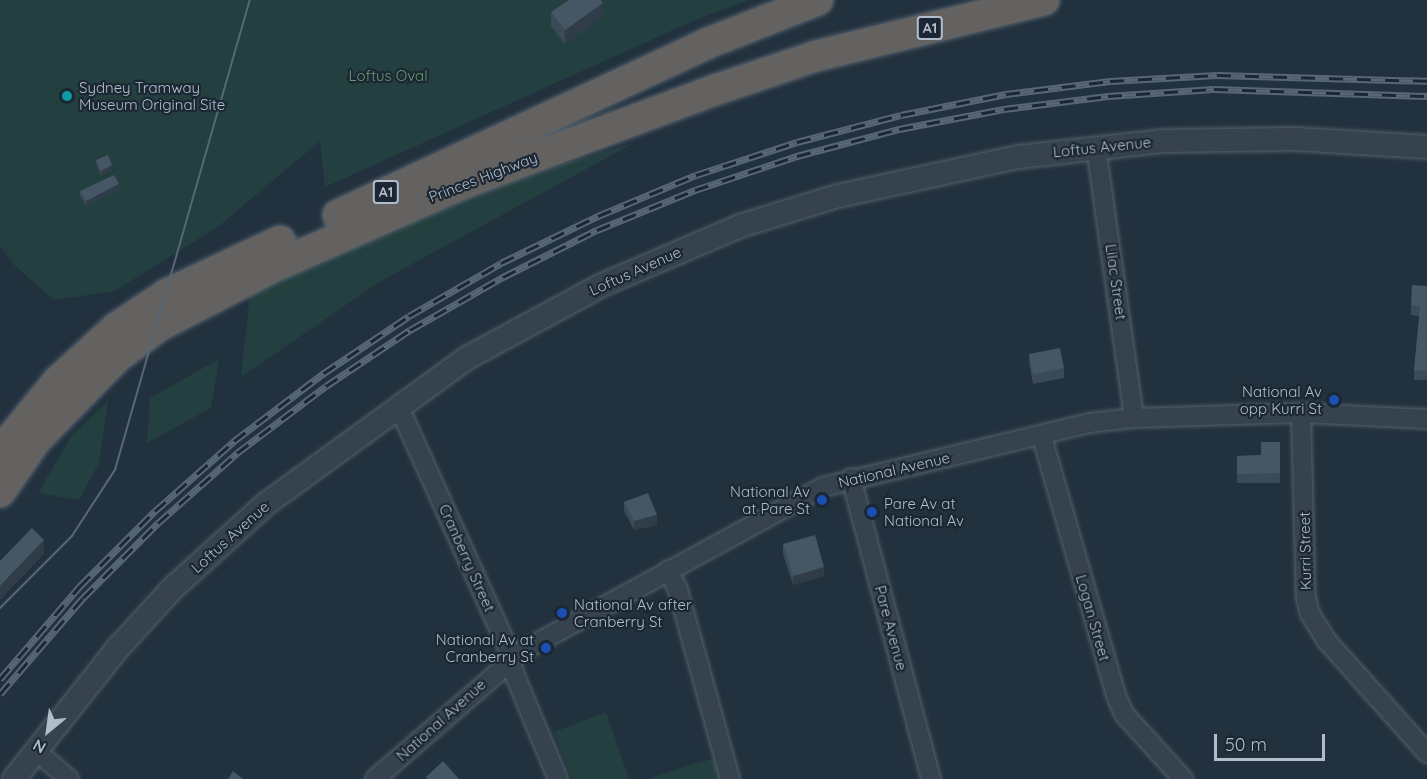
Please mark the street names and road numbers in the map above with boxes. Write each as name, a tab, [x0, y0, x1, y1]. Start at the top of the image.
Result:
road number: A1	[916, 17, 944, 39]
street label: Loftus Avenue	[1052, 133, 1152, 161]
street label: Princes Highway	[426, 148, 540, 206]
road number: A1	[372, 181, 400, 203]
street label: Loftus Avenue	[586, 243, 684, 299]
street label: Lilac Street	[1102, 243, 1130, 321]
street label: National Avenue	[836, 448, 952, 492]
street label: Loftus Avenue	[187, 497, 273, 577]
street label: Cranberry Street	[435, 501, 499, 615]
street label: Kurri Street	[1295, 512, 1315, 590]
street label: Logan Street	[1072, 573, 1114, 663]
street label: Pare Avenue	[871, 584, 911, 672]
street label: National Avenue	[393, 675, 489, 765]

